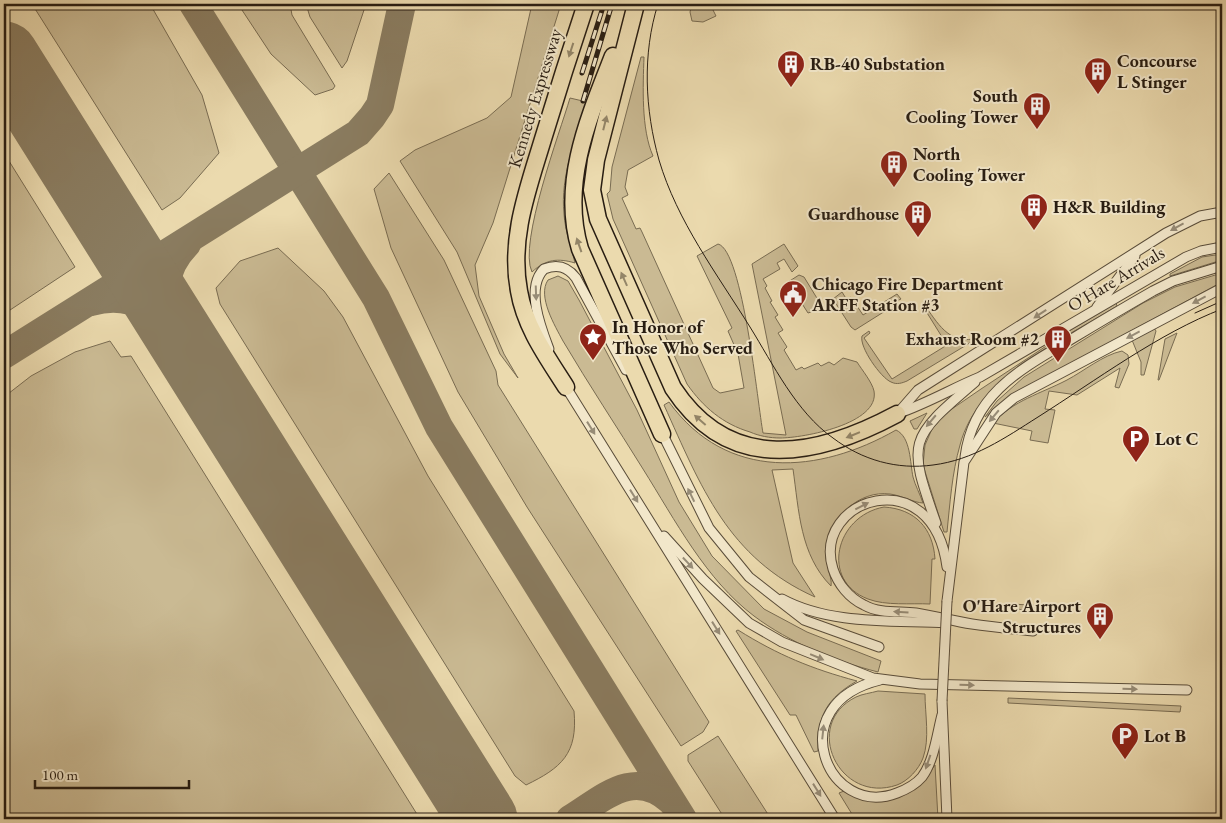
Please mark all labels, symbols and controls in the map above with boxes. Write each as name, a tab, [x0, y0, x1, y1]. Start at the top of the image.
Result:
street label: Kennedy Expressway	[502, 25, 567, 170]
one-way arrow	[567, 43, 575, 58]
building icon: RB-40 Substation	[776, 49, 806, 88]
place label: Concourse L Stinger	[1117, 49, 1197, 93]
place label: RB-40 Substation	[810, 52, 945, 75]
building icon: Concourse L Stinger	[1083, 56, 1113, 95]
place label: South Cooling Tower	[906, 84, 1019, 128]
building icon: South Cooling Tower	[1022, 91, 1052, 130]
one-way arrow	[601, 116, 609, 131]
place label: North Cooling Tower	[913, 142, 1026, 186]
building icon: North Cooling Tower	[879, 149, 909, 188]
building icon: H&R Building	[1019, 192, 1049, 231]
place label: H&R Building	[1053, 195, 1167, 218]
building icon: Guardhouse	[903, 199, 933, 238]
place label: Guardhouse	[808, 202, 899, 225]
one-way arrow	[1169, 223, 1184, 231]
one-way arrow	[575, 237, 583, 252]
street label: O'Hare Arrivals	[1063, 240, 1169, 317]
one-way arrow	[619, 272, 627, 286]
place label: Chicago Fire Department ARFF Station #3	[811, 272, 1004, 316]
public building icon: Chicago Fire Department ARFF Station #3	[778, 279, 808, 318]
one-way arrow	[532, 285, 540, 301]
one-way arrow	[1192, 296, 1206, 304]
one-way arrow	[1034, 309, 1047, 318]
place label: In Honor of Those Who Served	[612, 315, 753, 359]
place icon: In Honor of Those Who Served	[578, 322, 608, 361]
building icon: Exhaust Room #2	[1043, 324, 1073, 363]
place label: Exhaust Room #2	[905, 327, 1039, 350]
one-way arrow	[1126, 331, 1141, 339]
one-way arrow	[988, 410, 1000, 422]
one-way arrow	[695, 414, 707, 426]
one-way arrow	[926, 415, 937, 428]
one-way arrow	[587, 422, 596, 435]
parking icon: Lot C	[1121, 424, 1151, 463]
place label: Lot C	[1155, 427, 1199, 450]
one-way arrow	[845, 431, 860, 439]
one-way arrow	[686, 487, 695, 502]
one-way arrow	[629, 489, 638, 502]
one-way arrow	[854, 502, 869, 510]
one-way arrow	[682, 556, 694, 568]
place label: O'Hare Airport Structures	[963, 594, 1081, 638]
building icon: O'Hare Airport Structures	[1085, 601, 1115, 640]
one-way arrow	[893, 607, 909, 615]
one-way arrow	[712, 622, 721, 635]
one-way arrow	[810, 654, 824, 662]
one-way arrow	[960, 681, 976, 689]
one-way arrow	[1122, 685, 1138, 693]
parking icon: Lot B	[1110, 721, 1140, 760]
one-way arrow	[819, 724, 827, 740]
place label: Lot B	[1144, 724, 1186, 747]
one-way arrow	[924, 755, 932, 770]
scale bar	[35, 758, 189, 790]
text: 100 m	[42, 765, 79, 784]
one-way arrow	[812, 783, 821, 796]

